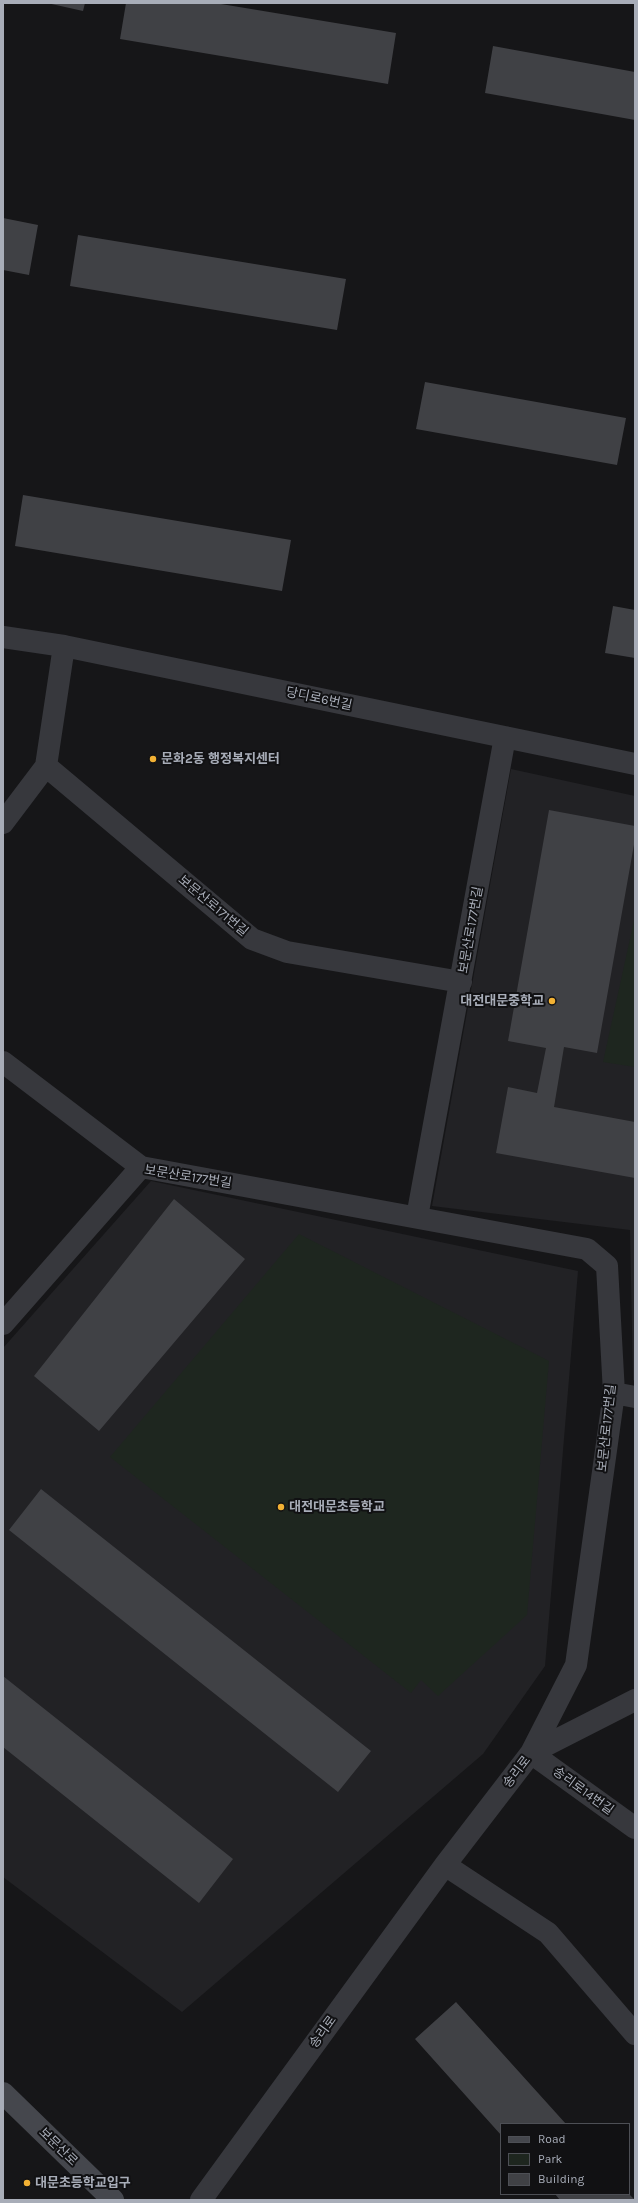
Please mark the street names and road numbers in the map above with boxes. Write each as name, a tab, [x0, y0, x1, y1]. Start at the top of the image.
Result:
street label: 당디로6번길	[284, 684, 354, 714]
street label: 보문산로171번길	[175, 872, 251, 940]
street label: 보문산로177번길	[456, 885, 486, 975]
street label: 보문산로177번길	[143, 1162, 233, 1192]
street label: 보문산로177번길	[595, 1383, 619, 1473]
street label: 송리로	[500, 1753, 534, 1791]
street label: 송리로14번길	[550, 1764, 616, 1818]
street label: 송리로	[306, 2013, 340, 2051]
street label: 보문산로	[35, 2125, 81, 2169]

